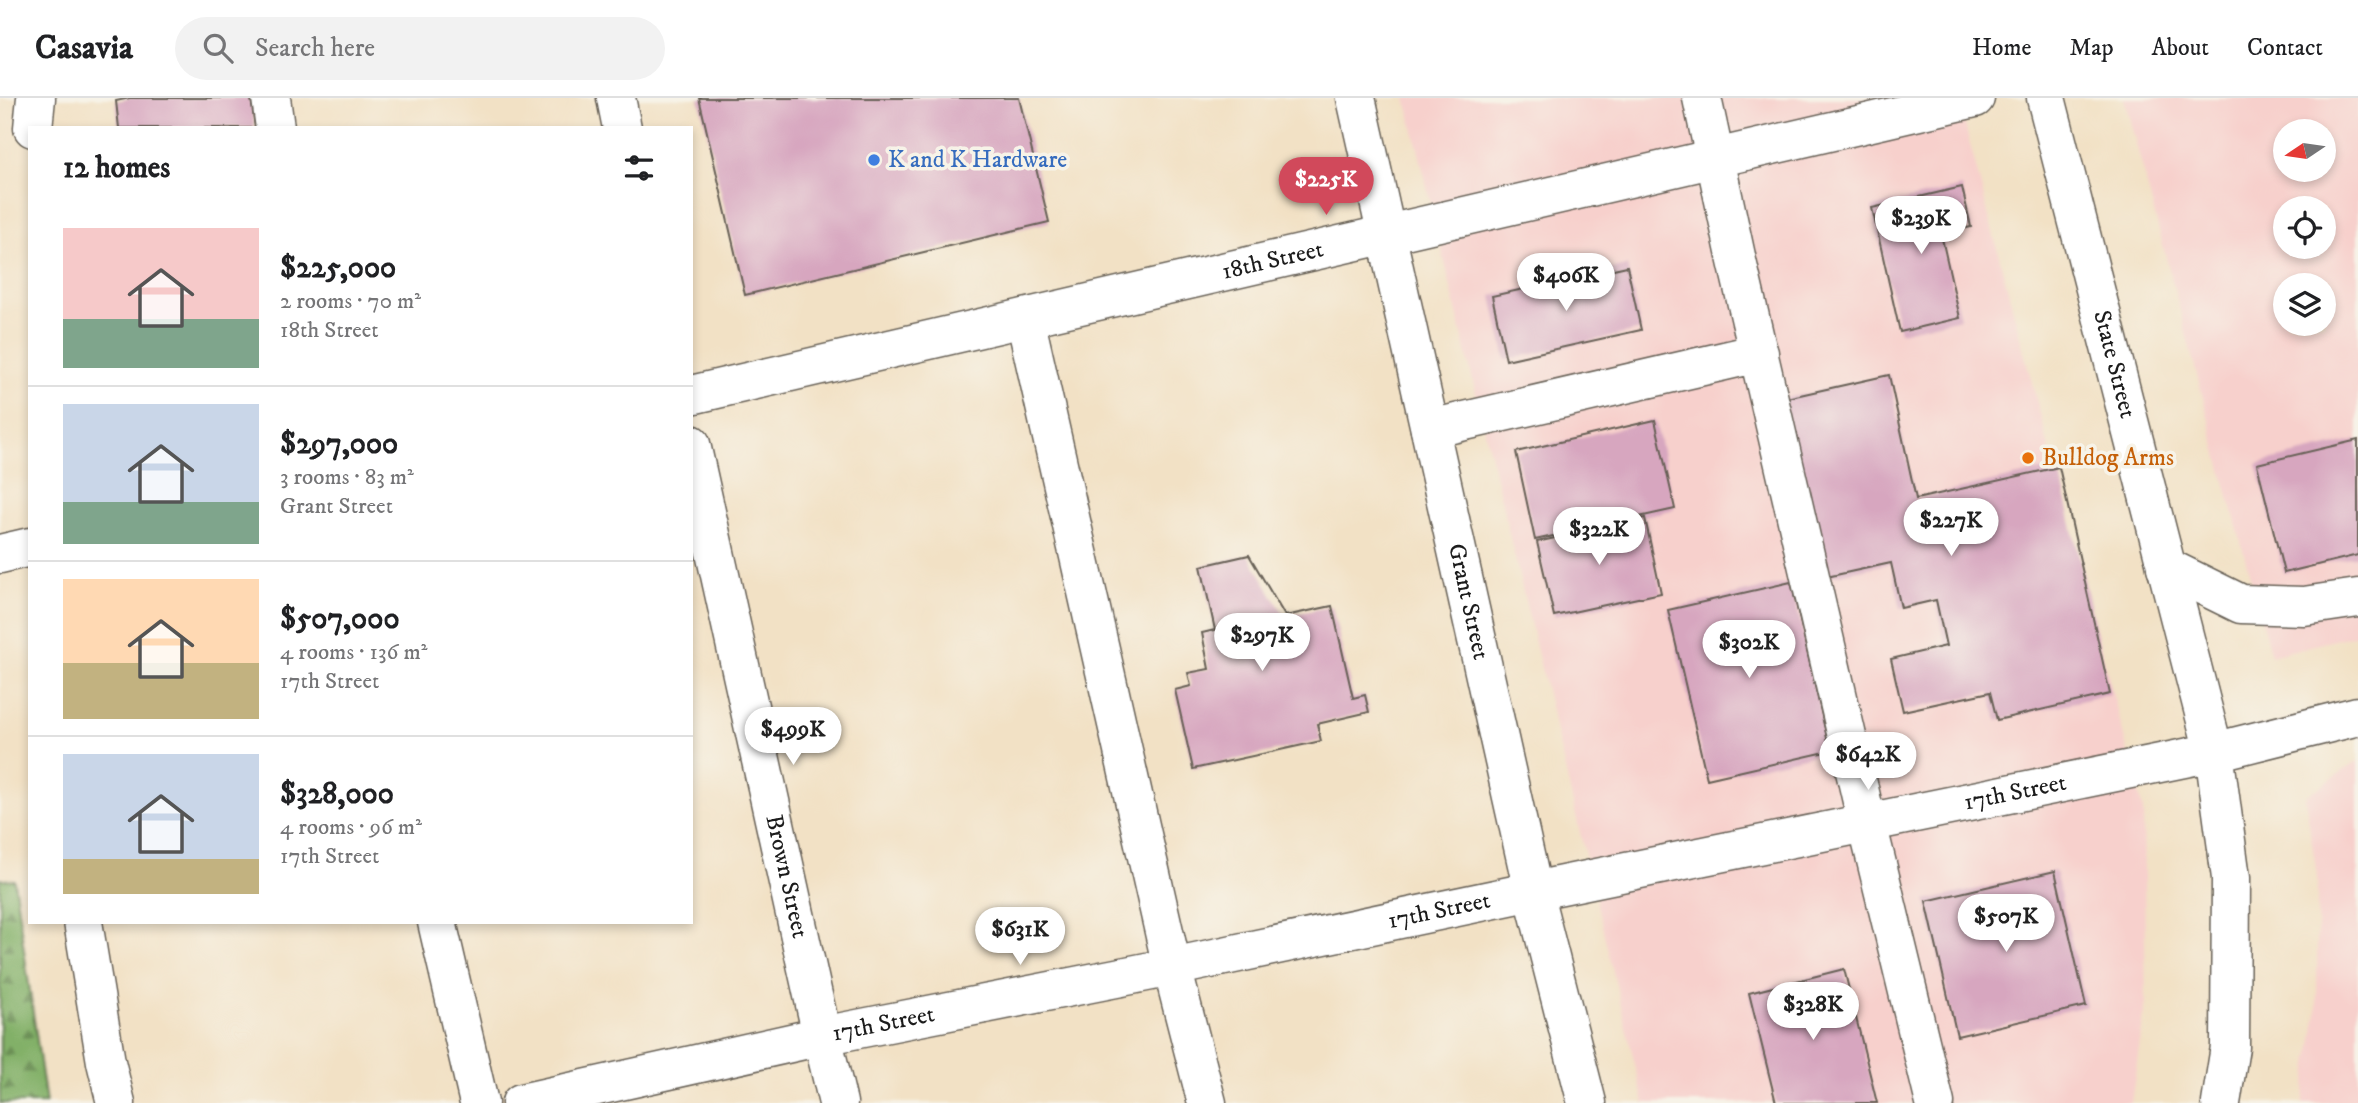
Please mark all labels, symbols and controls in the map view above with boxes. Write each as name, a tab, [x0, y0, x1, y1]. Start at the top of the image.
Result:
search box	[175, 17, 665, 80]
text: Casavia	[35, 28, 133, 69]
icon: search	[199, 29, 237, 67]
text: Search here	[255, 32, 375, 65]
text: Home	[1972, 33, 2031, 63]
text: Map	[2069, 33, 2114, 63]
text: About	[2152, 33, 2209, 63]
text: Contact	[2247, 33, 2323, 63]
north arrow	[2273, 119, 2336, 182]
map controls	[2273, 119, 2336, 336]
place label: K and K Hardware	[888, 145, 1067, 175]
icon: filters	[620, 149, 658, 187]
text: 12 homes	[63, 150, 170, 187]
marker: K and K Hardware	[866, 152, 882, 168]
pin: $225K	[1277, 158, 1375, 217]
text: $225K	[1295, 165, 1357, 194]
button: locate	[2273, 196, 2336, 259]
pin: $239K	[1872, 197, 1970, 256]
text: $239K	[1891, 204, 1951, 233]
street label: 18th Street	[1219, 234, 1327, 287]
text: $225,000	[280, 250, 396, 287]
pin: $406K	[1517, 254, 1615, 313]
icon: home	[119, 256, 203, 340]
text: $406K	[1533, 261, 1599, 290]
button: layers	[2273, 273, 2336, 336]
text: 2 rooms · 70 m²	[280, 287, 421, 316]
street label: State Street	[2086, 307, 2143, 422]
text: 18th Street	[280, 316, 379, 345]
text: $297,000	[280, 426, 398, 463]
icon: home	[119, 432, 203, 516]
place label: Bulldog Arms	[2042, 443, 2174, 473]
marker: Bulldog Arms	[2020, 450, 2036, 466]
text: 3 rooms · 83 m²	[280, 463, 414, 492]
text: Grant Street	[280, 492, 393, 521]
pin: $227K	[1902, 498, 2000, 558]
text: $227K	[1920, 506, 1982, 535]
pin: $322K	[1550, 508, 1648, 567]
text: $322K	[1569, 515, 1629, 544]
street label: Grant Street	[1441, 541, 1496, 663]
text: $507,000	[280, 601, 400, 638]
icon: home	[119, 607, 203, 691]
pin: $297K	[1213, 614, 1311, 673]
pin: $302K	[1700, 620, 1798, 680]
text: $297K	[1230, 621, 1294, 650]
text: $302K	[1719, 628, 1779, 657]
text: 4 rooms · 136 m²	[280, 638, 427, 667]
text: 17th Street	[280, 667, 379, 696]
pin: $499K	[744, 708, 842, 767]
text: $499K	[761, 715, 825, 744]
pin: $642K	[1819, 732, 1917, 792]
text: $642K	[1835, 740, 1901, 769]
street label: 17th Street	[1961, 767, 2069, 818]
text: $328,000	[280, 776, 394, 813]
icon: home	[119, 782, 203, 866]
street label: Brown Street	[759, 812, 815, 941]
text: 4 rooms · 96 m²	[280, 813, 422, 842]
text: 17th Street	[280, 842, 379, 871]
street label: 17th Street	[1385, 885, 1493, 936]
pin: $507K	[1957, 894, 2055, 954]
text: $507K	[1974, 902, 2038, 931]
pin: $631K	[971, 908, 1069, 967]
text: $631K	[991, 915, 1049, 944]
pin: $328K	[1764, 982, 1862, 1042]
text: $328K	[1783, 990, 1843, 1019]
street label: 17th Street	[830, 999, 938, 1049]

